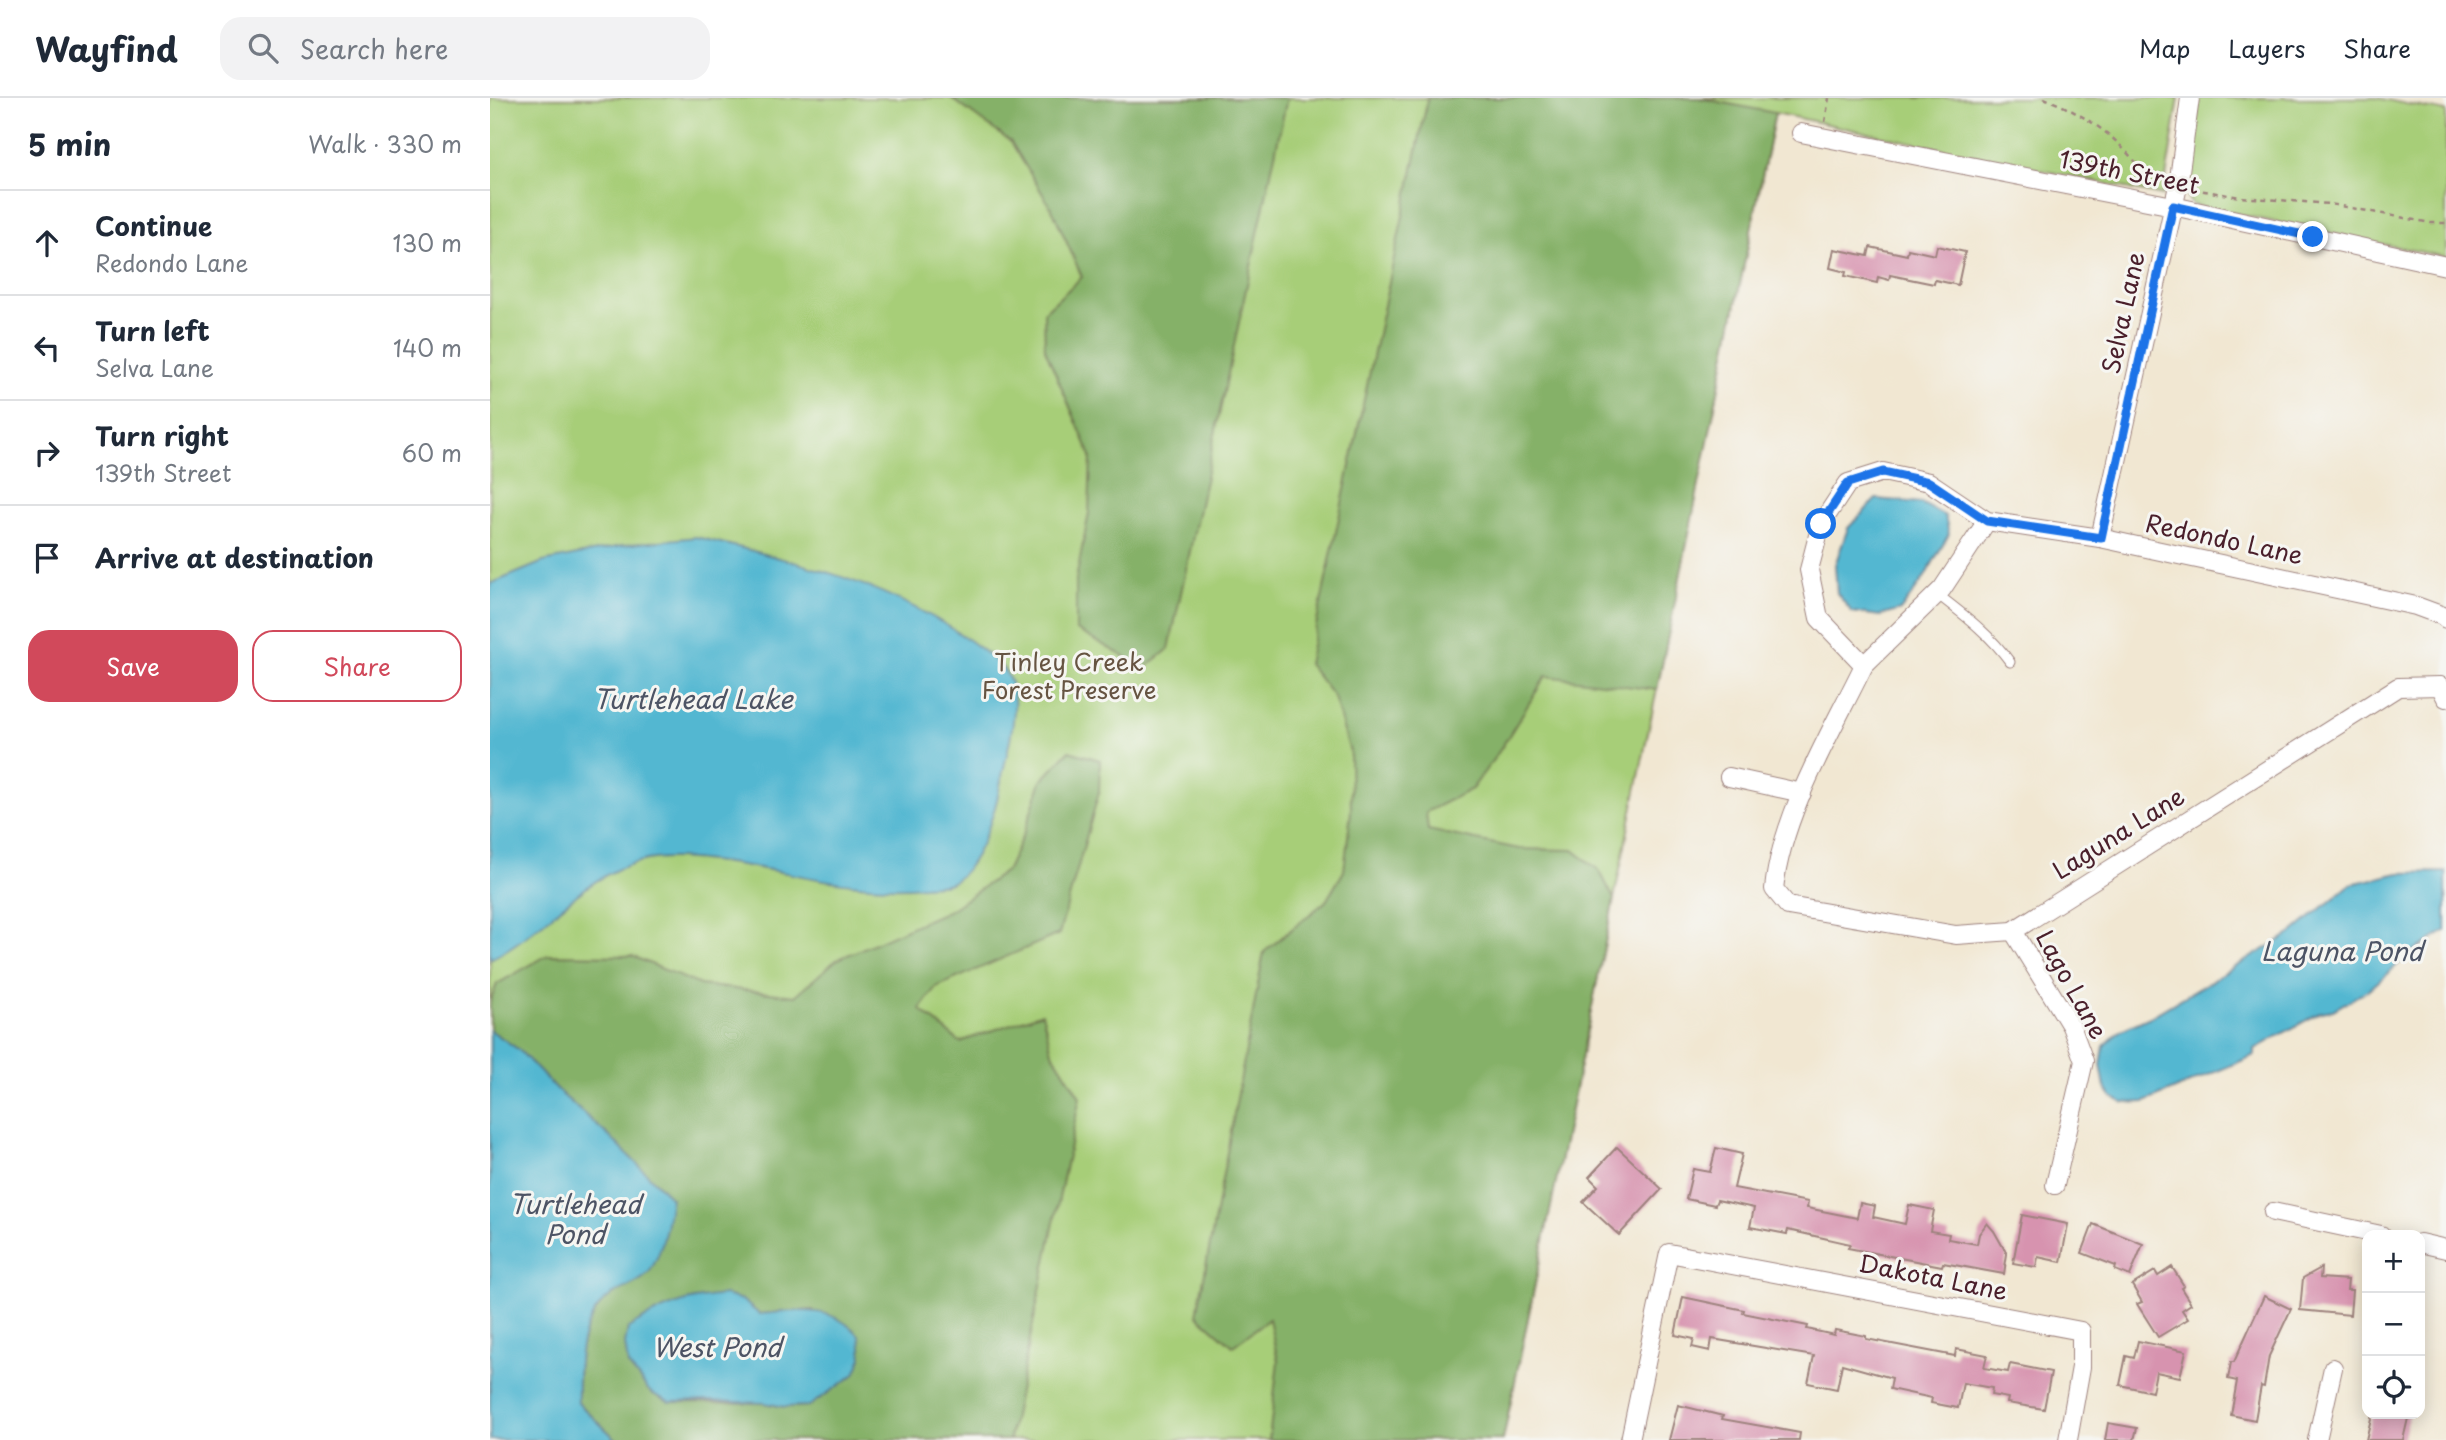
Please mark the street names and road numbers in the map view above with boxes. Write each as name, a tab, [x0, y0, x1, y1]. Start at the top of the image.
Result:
street label: 139th Street	[2056, 140, 2203, 202]
street label: Selva Lane	[2092, 248, 2153, 377]
street label: Redondo Lane	[2142, 504, 2306, 572]
street label: Laguna Lane	[2045, 777, 2191, 887]
street label: Lago Lane	[2028, 923, 2117, 1045]
street label: Dakota Lane	[1856, 1244, 2011, 1308]

